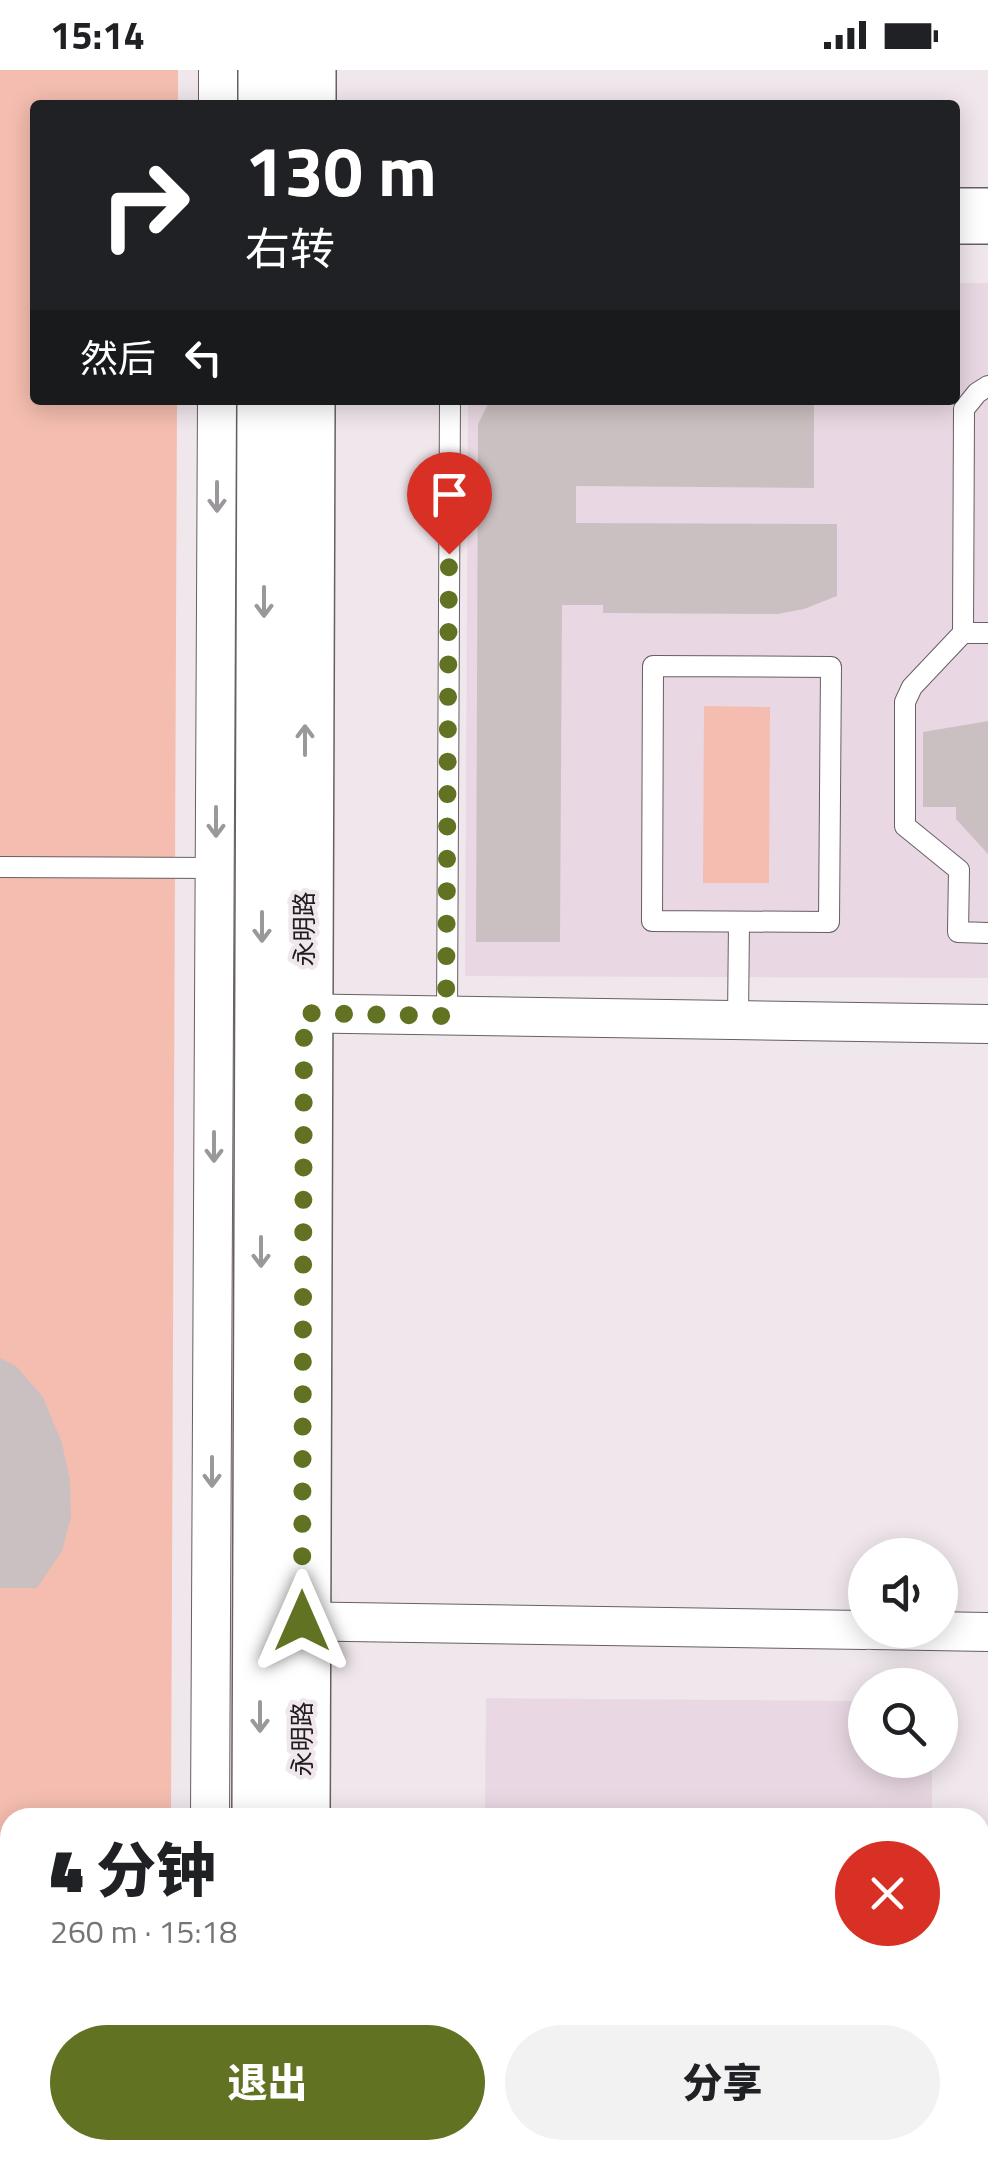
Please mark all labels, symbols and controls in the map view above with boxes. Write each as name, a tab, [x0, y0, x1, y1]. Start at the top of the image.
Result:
text: 15:14	[50, 6, 145, 64]
text: 130 m	[245, 117, 437, 223]
icon: right	[80, 140, 210, 270]
text: 右转	[245, 214, 335, 282]
text: 然后	[80, 329, 156, 387]
icon: left	[176, 330, 231, 385]
pin	[407, 452, 492, 555]
icon: arrive	[422, 467, 477, 522]
one-way arrow	[208, 480, 226, 513]
one-way arrow	[254, 586, 274, 618]
one-way arrow	[296, 725, 314, 758]
one-way arrow	[206, 806, 226, 838]
street label: 永明路	[285, 891, 323, 967]
one-way arrow	[252, 910, 272, 943]
one-way arrow	[204, 1130, 224, 1163]
one-way arrow	[252, 1236, 270, 1268]
one-way arrow	[202, 1456, 222, 1488]
map controls	[848, 1538, 958, 1778]
button: sound	[848, 1538, 958, 1648]
position arrow	[250, 1569, 354, 1673]
button: search	[848, 1668, 958, 1778]
one-way arrow	[250, 1700, 270, 1733]
street label: 永明路	[283, 1701, 321, 1777]
text: 4 分钟	[50, 1824, 216, 1915]
button: close	[835, 1841, 940, 1946]
text: 260 m · 15:18	[50, 1907, 237, 1955]
button: 退出	[50, 2025, 485, 2140]
button: 分享	[505, 2025, 940, 2140]

